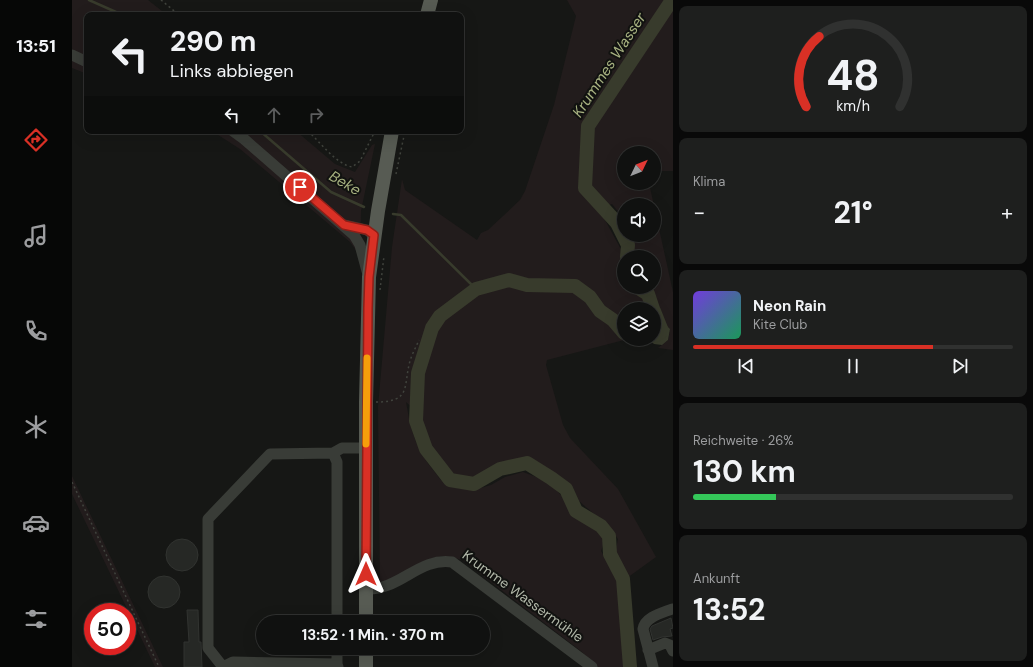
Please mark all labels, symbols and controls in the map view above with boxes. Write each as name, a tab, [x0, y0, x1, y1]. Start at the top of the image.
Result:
water label: Krummes Wasser	[568, 8, 651, 121]
text: 290 m	[170, 23, 256, 60]
icon: left	[104, 28, 156, 80]
text: 13:51	[16, 34, 56, 58]
text: 48	[826, 49, 880, 103]
text: Links abbiegen	[170, 59, 294, 83]
text: km/h	[836, 97, 870, 115]
icon: left	[221, 104, 243, 126]
icon: ahead	[263, 104, 285, 126]
icon: right	[305, 104, 327, 126]
icon: directions	[22, 126, 50, 154]
north arrow	[617, 146, 661, 190]
map controls	[617, 146, 661, 346]
water label: Beke	[325, 166, 365, 200]
pin	[283, 170, 317, 204]
text: Klima	[693, 173, 725, 190]
icon: arrive	[289, 176, 311, 198]
text: 21°	[833, 193, 873, 232]
button: sound	[617, 198, 661, 242]
text: −	[693, 198, 705, 227]
text: +	[1001, 198, 1013, 227]
icon: music	[22, 222, 50, 250]
button: search	[617, 250, 661, 294]
text: Neon Rain	[753, 296, 826, 316]
button: layers	[617, 302, 661, 346]
text: Kite Club	[753, 316, 807, 333]
icon: phone	[22, 317, 50, 345]
icon: previous	[735, 355, 757, 377]
icon: pause	[842, 355, 864, 377]
icon: next	[949, 355, 971, 377]
icon: climate	[22, 413, 50, 441]
text: Reichweite · 26%	[693, 432, 793, 449]
text: 130 km	[693, 452, 796, 491]
icon: car	[22, 509, 50, 537]
street label: Krumme Wassermühle	[459, 546, 587, 646]
position arrow	[345, 553, 387, 595]
text: Ankunft	[693, 570, 740, 587]
text: 13:52	[693, 590, 765, 629]
speed limit sign: 50	[84, 603, 136, 655]
icon: filters	[22, 605, 50, 633]
text: 13:52 · 1 Min. · 370 m	[302, 625, 444, 645]

